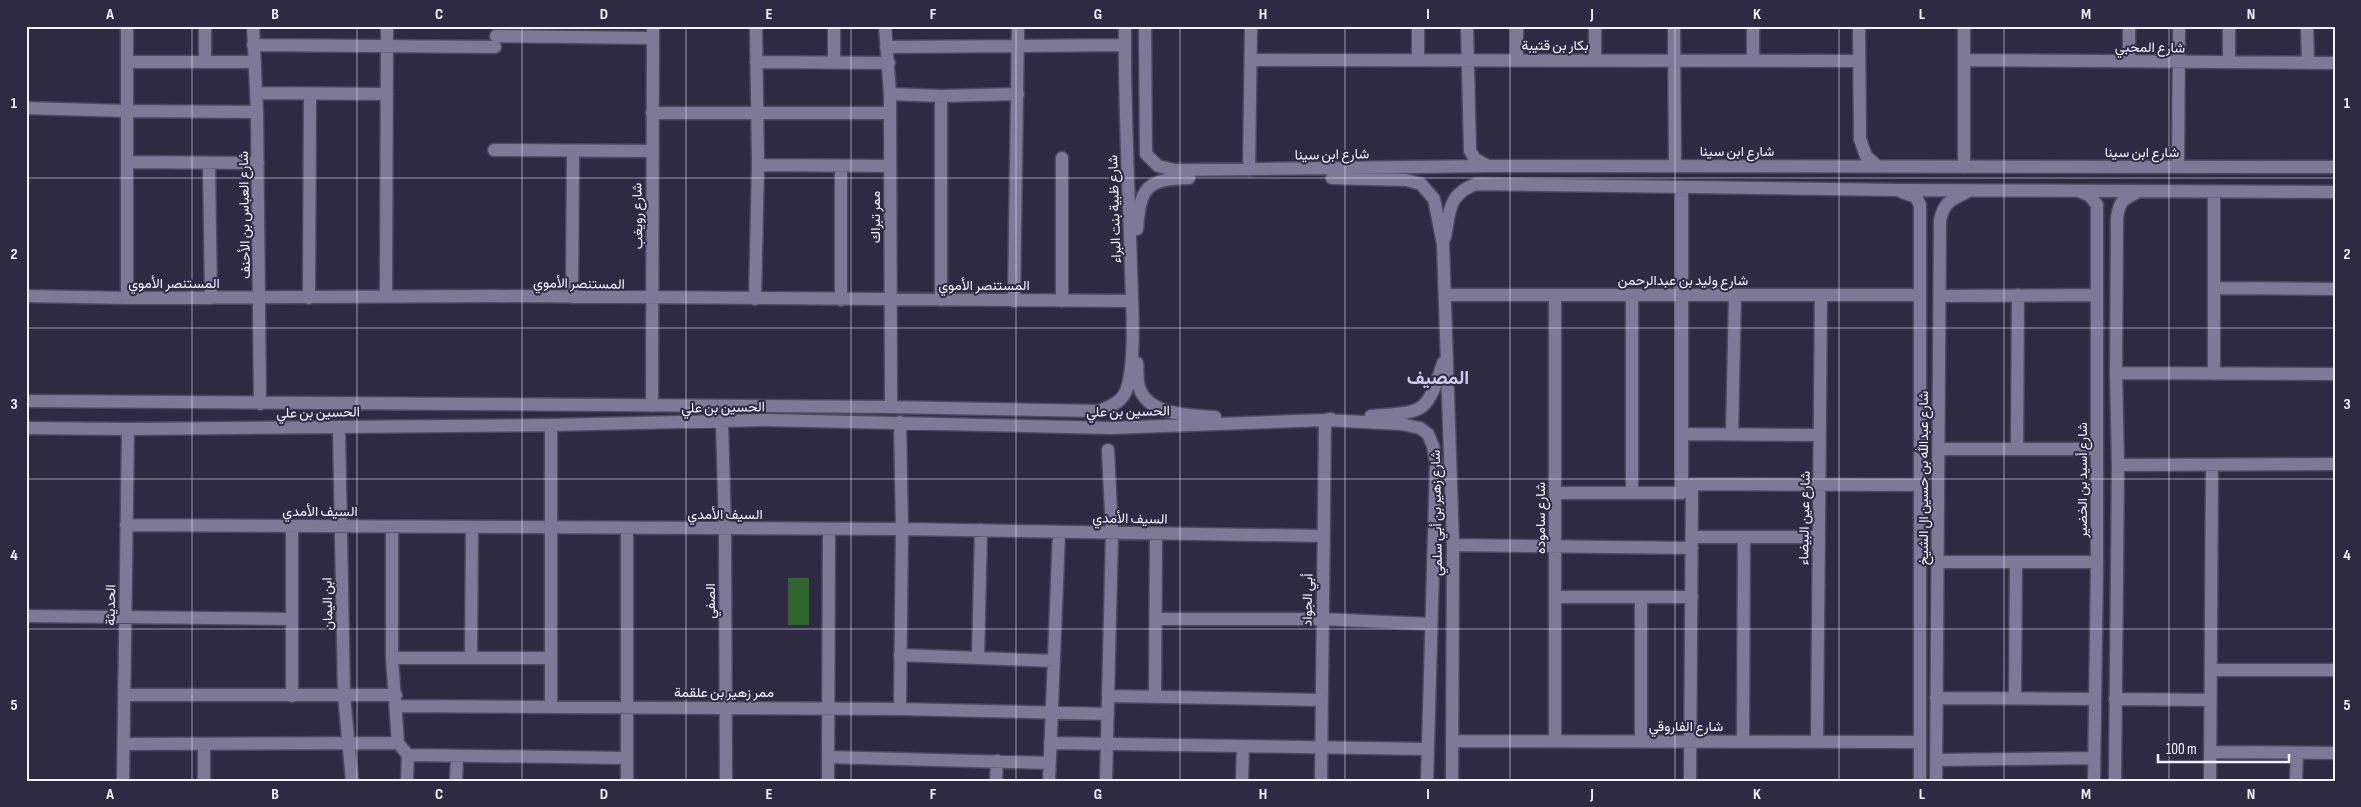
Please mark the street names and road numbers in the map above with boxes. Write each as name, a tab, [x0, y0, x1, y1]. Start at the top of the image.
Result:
street label: بكار بن قتيبة	[1521, 37, 1589, 54]
street label: شارع المحبي	[2115, 38, 2185, 60]
street label: شارع ابن سينا	[1700, 143, 1774, 162]
street label: شارع ابن سينا	[2105, 144, 2179, 163]
street label: شارع ابن سينا	[1295, 145, 1369, 166]
street label: شارع العباس بن الأحنف	[235, 151, 256, 279]
street label: شارع ظبية بنت البراء	[1104, 154, 1127, 263]
street label: شارع رويغب	[628, 183, 649, 249]
street label: ممر تبراك	[867, 191, 884, 243]
street label: شارع وليد بن عبدالرحمن	[1618, 272, 1748, 291]
street label: المستنصر الأموي	[533, 274, 625, 296]
street label: المستنصر الأموي	[128, 275, 220, 295]
street label: المستنصر الأموي	[938, 277, 1030, 297]
street label: شارع عبدالله بن حسين ال الشيخ	[1915, 391, 1934, 565]
street label: الحسين بن علي	[681, 398, 765, 420]
street label: الحسين بن علي	[1086, 402, 1170, 424]
street label: الحسين بن علي	[276, 403, 360, 425]
street label: شارع أسيد بن الخضير	[2074, 422, 2093, 539]
street label: شارع زهير بن أبي سلمي	[1427, 450, 1449, 576]
street label: شارع عين البيضاء	[1795, 471, 1816, 565]
street label: شارع ساموده	[1532, 482, 1551, 554]
street label: السيف الأمدي	[282, 503, 358, 523]
street label: السيف الأمدي	[687, 506, 763, 526]
street label: السيف الأمدي	[1092, 509, 1168, 531]
street label: أبي الجواد	[1299, 573, 1319, 627]
street label: ابن اليمان	[319, 577, 336, 631]
street label: الصفي	[702, 583, 722, 619]
street label: الحديثة	[102, 584, 119, 626]
street label: ممر زهير بن علقمة	[674, 684, 774, 701]
street label: شارع الفاروقي	[1649, 718, 1723, 738]

